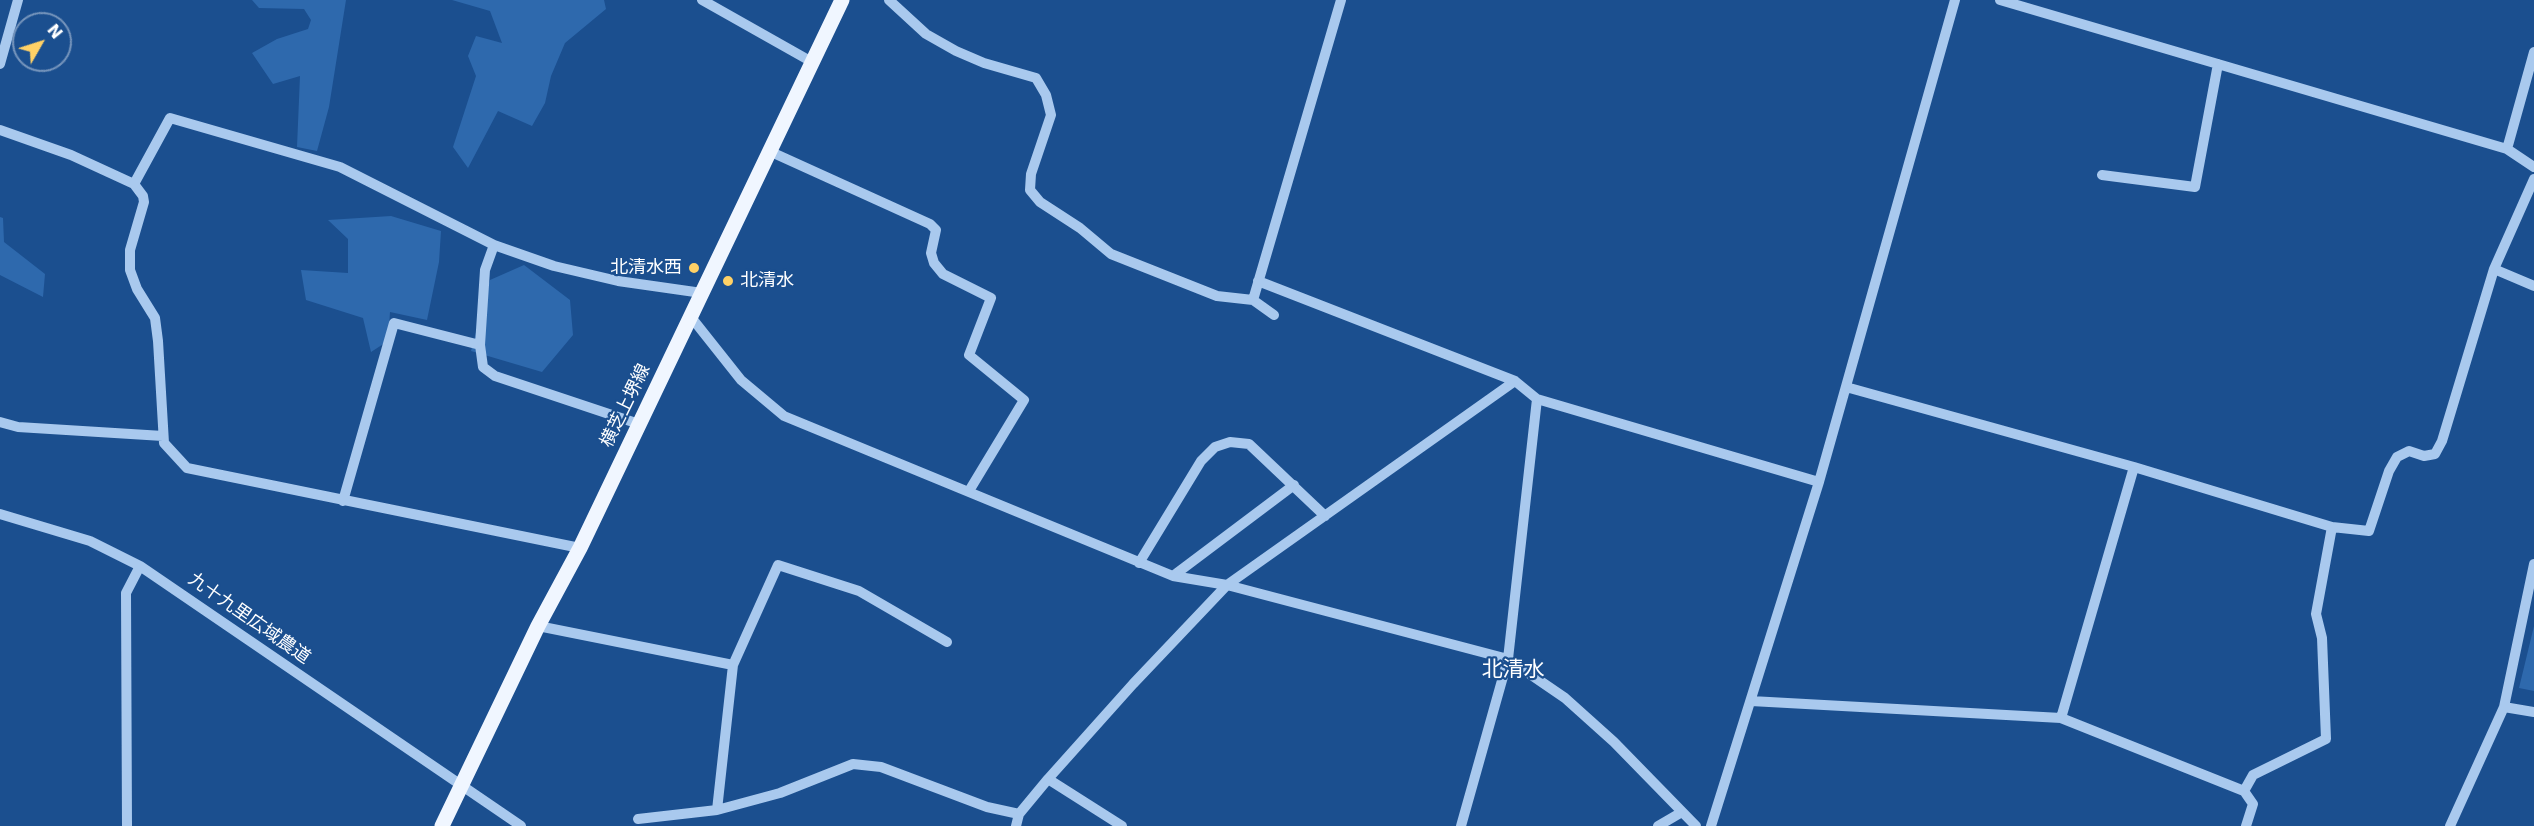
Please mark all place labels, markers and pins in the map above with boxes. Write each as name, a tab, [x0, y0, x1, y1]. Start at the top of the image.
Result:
place label: 北清水西	[610, 257, 682, 279]
marker: 北清水西	[687, 261, 701, 275]
place label: 北清水	[740, 270, 794, 292]
marker: 北清水	[721, 274, 735, 288]

